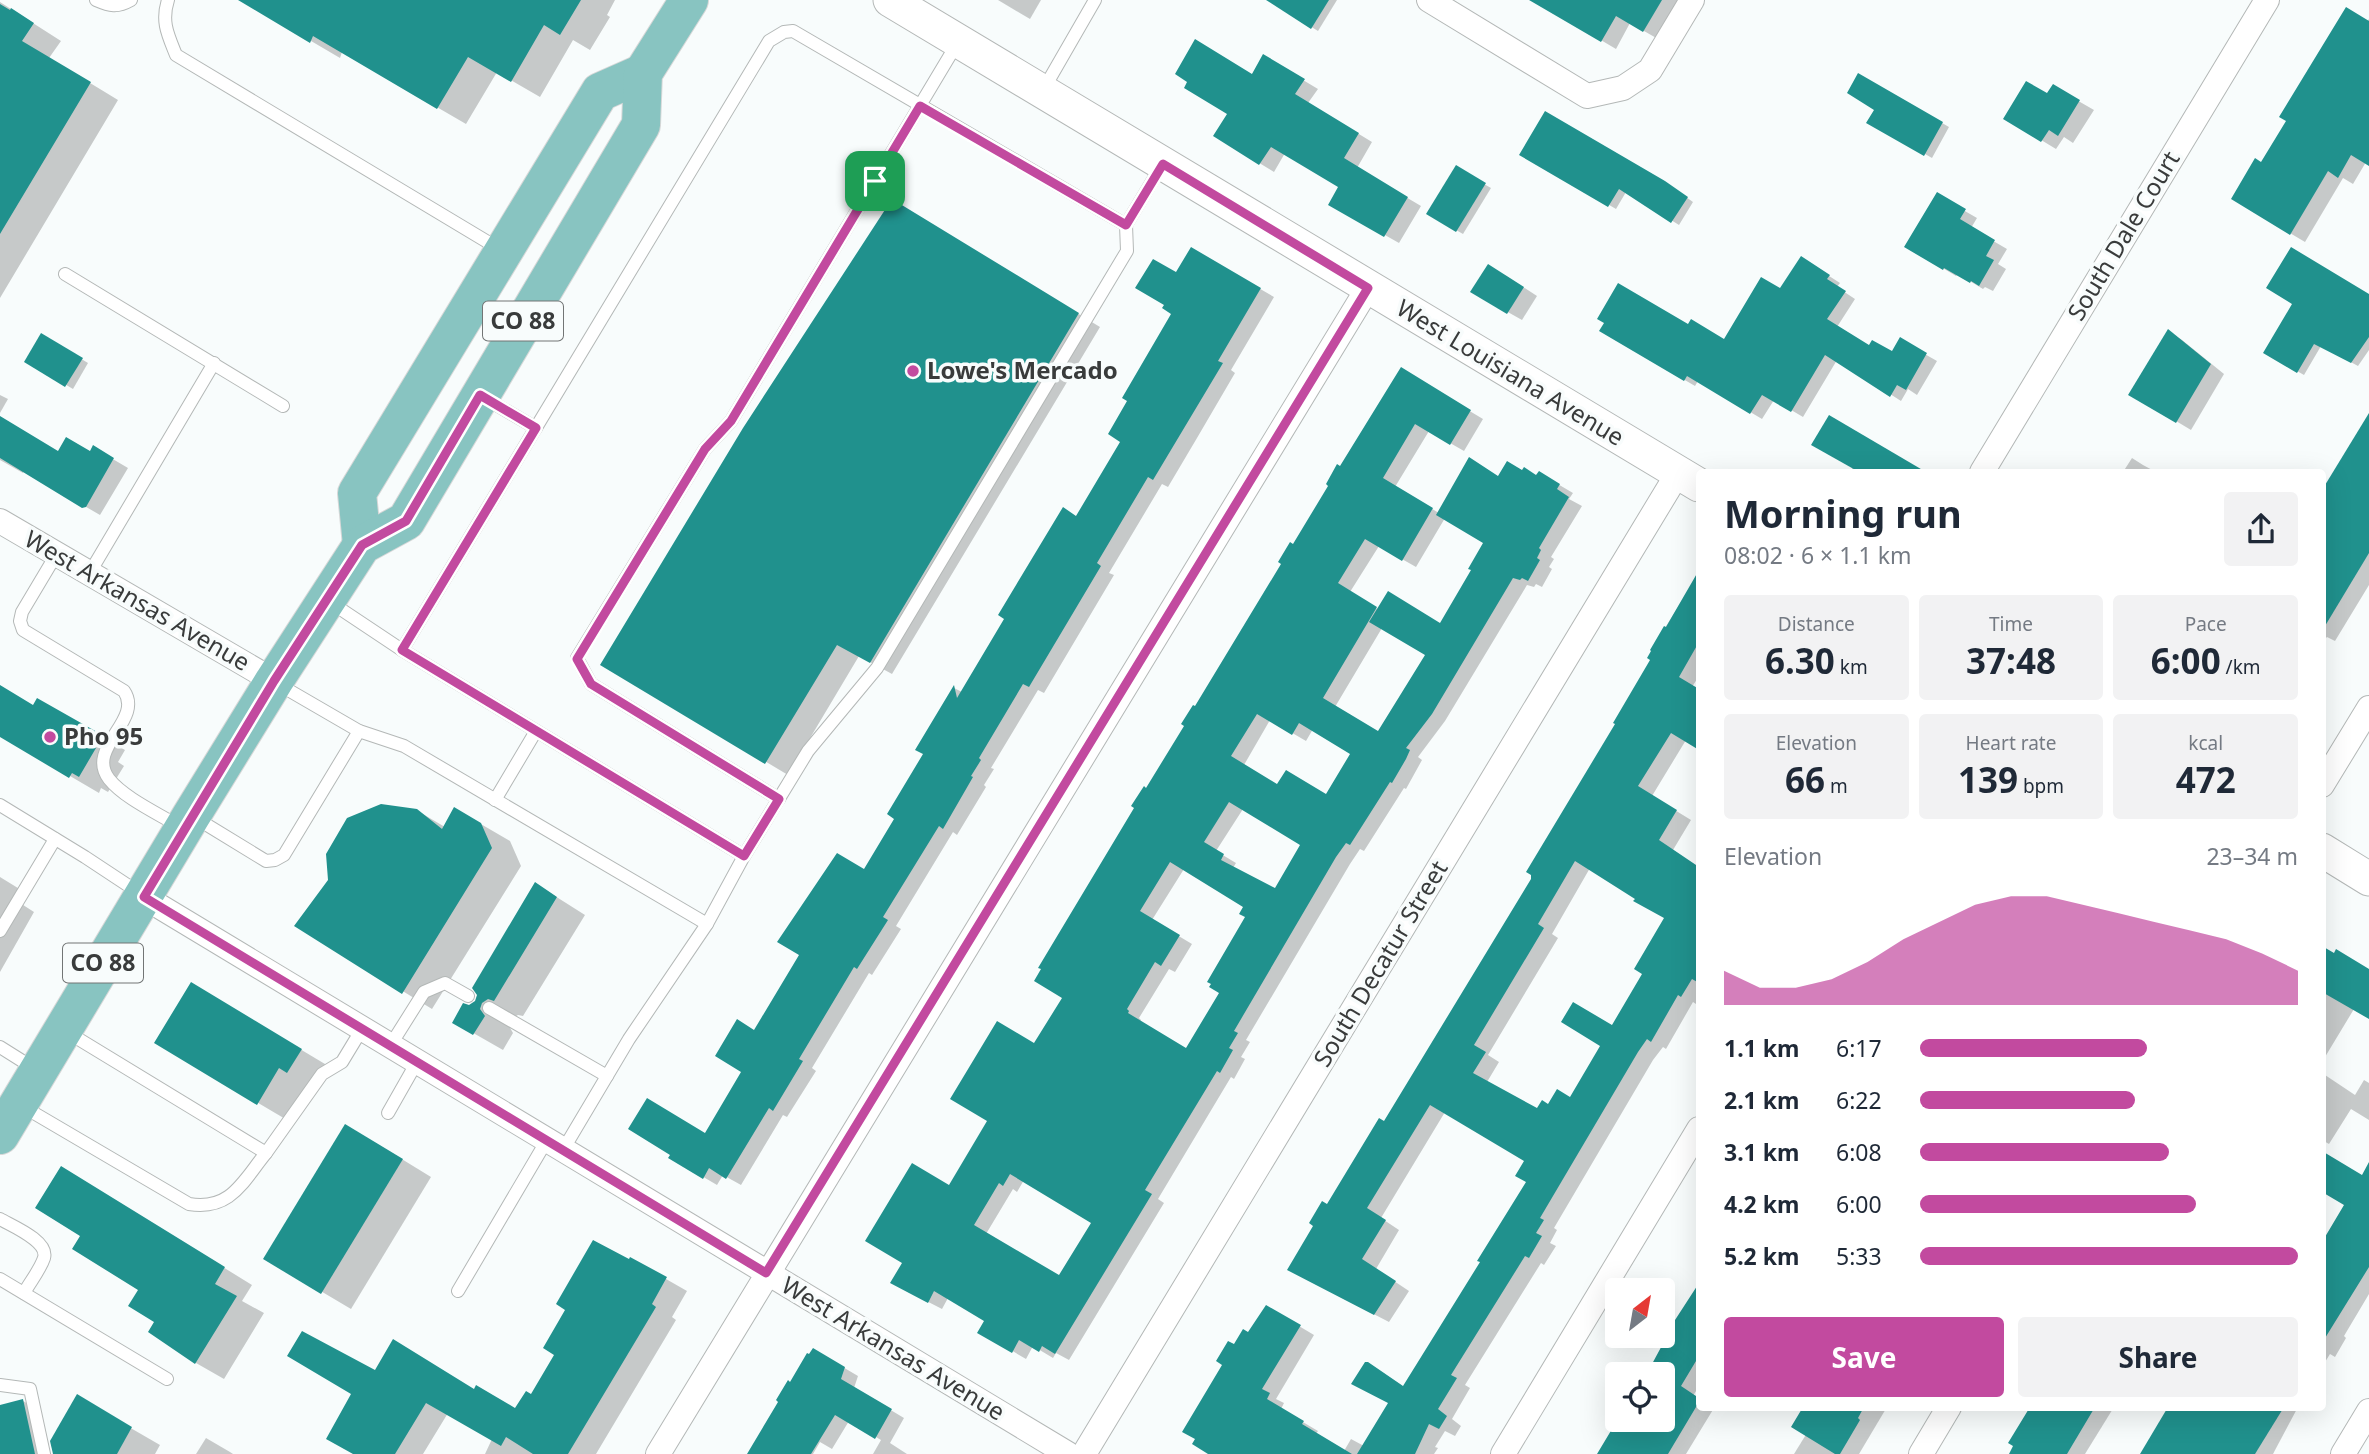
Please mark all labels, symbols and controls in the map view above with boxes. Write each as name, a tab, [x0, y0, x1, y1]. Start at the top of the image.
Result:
street label: South Dale Court	[2059, 144, 2187, 326]
pin	[845, 151, 905, 211]
icon: arrive	[856, 162, 894, 200]
street label: West Louisiana Avenue	[1391, 291, 1631, 453]
road number: CO 88	[483, 302, 563, 340]
place label: Lowe's Mercado	[927, 353, 1118, 386]
marker: Lowe's Mercado	[905, 363, 921, 379]
text: Morning run	[1724, 487, 1962, 539]
button: share	[2224, 492, 2298, 566]
street label: West Arkansas Avenue	[19, 522, 256, 678]
text: 08:02 · 6 × 1.1 km	[1724, 539, 1911, 571]
text: Distance	[1778, 611, 1855, 637]
text: Time	[1989, 611, 2033, 637]
text: Pace	[2185, 611, 2227, 637]
text: 6.30	[1765, 637, 1835, 684]
text: 37:48	[1966, 637, 2056, 684]
text: 6:00	[2151, 637, 2221, 684]
text: km	[1835, 654, 1868, 680]
text: /km	[2221, 654, 2261, 680]
place label: Pho 95	[64, 719, 143, 752]
marker: Pho 95	[42, 729, 58, 745]
text: Elevation	[1776, 730, 1857, 756]
text: Heart rate	[1966, 730, 2056, 756]
text: kcal	[2188, 730, 2223, 756]
text: 66	[1785, 756, 1825, 803]
text: 139	[1958, 756, 2018, 803]
text: 472	[2176, 756, 2236, 803]
text: m	[1825, 773, 1848, 799]
text: bpm	[2018, 773, 2064, 799]
text: Elevation	[1724, 840, 1822, 872]
text: 23–34 m	[2206, 840, 2298, 872]
street label: South Decatur Street	[1305, 854, 1455, 1072]
road number: CO 88	[63, 944, 143, 982]
text: 1.1 km	[1724, 1032, 1799, 1064]
text: 6:17	[1836, 1032, 1882, 1064]
text: 2.1 km	[1724, 1084, 1799, 1116]
text: 6:22	[1836, 1084, 1882, 1116]
text: 3.1 km	[1724, 1136, 1799, 1168]
text: 6:08	[1836, 1136, 1882, 1168]
text: 4.2 km	[1724, 1188, 1799, 1220]
text: 6:00	[1836, 1188, 1882, 1220]
text: 5.2 km	[1724, 1240, 1799, 1272]
text: 5:33	[1836, 1240, 1882, 1272]
street label: West Arkansas Avenue	[776, 1268, 1012, 1428]
north arrow	[1605, 1278, 1675, 1348]
map controls	[1605, 1278, 1675, 1432]
button: Save	[1724, 1317, 2004, 1397]
button: Share	[2018, 1317, 2298, 1397]
button: locate	[1605, 1362, 1675, 1432]

